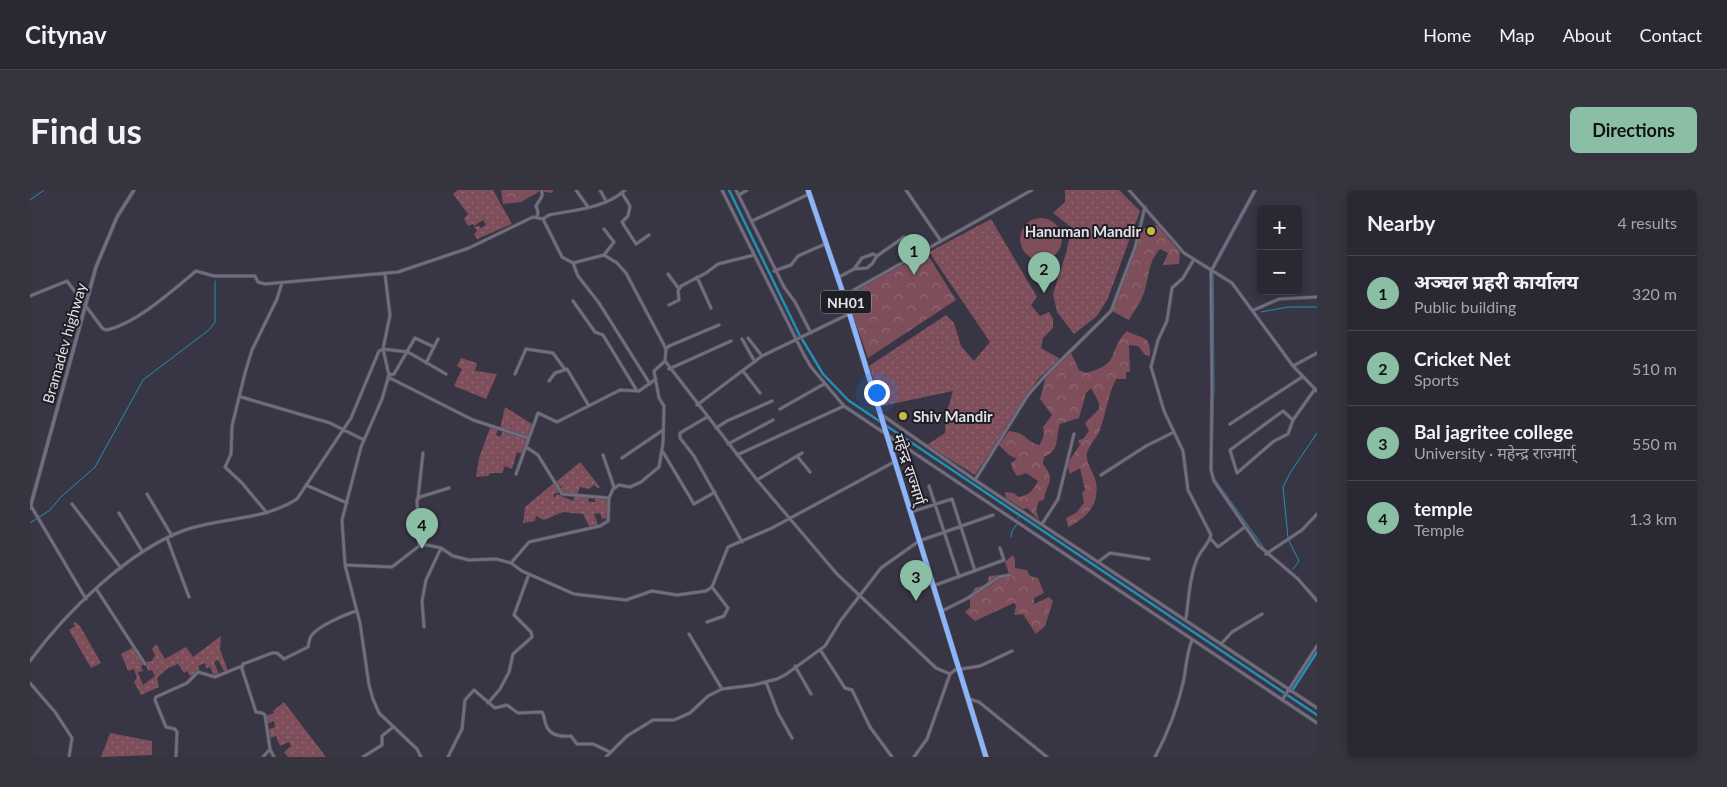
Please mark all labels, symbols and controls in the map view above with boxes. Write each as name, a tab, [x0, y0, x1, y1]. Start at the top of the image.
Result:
text: Citynav	[25, 20, 107, 49]
text: Home	[1423, 24, 1471, 46]
text: Map	[1499, 24, 1535, 46]
text: About	[1563, 24, 1612, 46]
text: Contact	[1640, 24, 1702, 46]
button: Directions	[1570, 107, 1697, 153]
text: Find us	[30, 109, 142, 151]
map controls	[1257, 205, 1302, 295]
button: +	[1257, 205, 1302, 250]
text: Nearby	[1367, 210, 1435, 235]
text: 4 results	[1617, 213, 1677, 232]
place label: Hanuman Mandir	[1025, 222, 1141, 240]
marker: Hanuman Mandir	[1145, 225, 1157, 237]
pin: 1	[898, 234, 930, 275]
button: −	[1257, 250, 1302, 295]
pin: 2	[1028, 252, 1060, 293]
text: अञ्चल प्रहरी कार्यालय	[1414, 270, 1578, 293]
street label: Bramadev highway	[38, 281, 90, 405]
text: 1	[1378, 284, 1388, 303]
text: 320 m	[1632, 284, 1677, 303]
road number: NH01	[821, 290, 871, 314]
text: Public building	[1414, 297, 1516, 316]
text: Cricket Net	[1414, 347, 1510, 370]
text: 2	[1378, 359, 1388, 378]
text: 510 m	[1632, 359, 1677, 378]
text: Sports	[1414, 370, 1459, 389]
your location	[864, 380, 890, 406]
place label: Shiv Mandir	[913, 407, 993, 425]
marker: Shiv Mandir	[897, 410, 909, 422]
text: Bal jagritee college	[1414, 420, 1573, 443]
street label: महेन्द्र राज्मार्ग्	[888, 431, 930, 509]
text: 3	[1378, 434, 1388, 453]
text: 550 m	[1632, 434, 1677, 453]
text: University · महेन्द्र राज्मार्ग्	[1414, 443, 1575, 462]
text: temple	[1414, 497, 1473, 520]
pin: 4	[406, 508, 438, 549]
text: 4	[1378, 509, 1388, 528]
text: 1.3 km	[1629, 509, 1677, 528]
text: Temple	[1414, 520, 1464, 539]
pin: 3	[900, 560, 932, 601]

